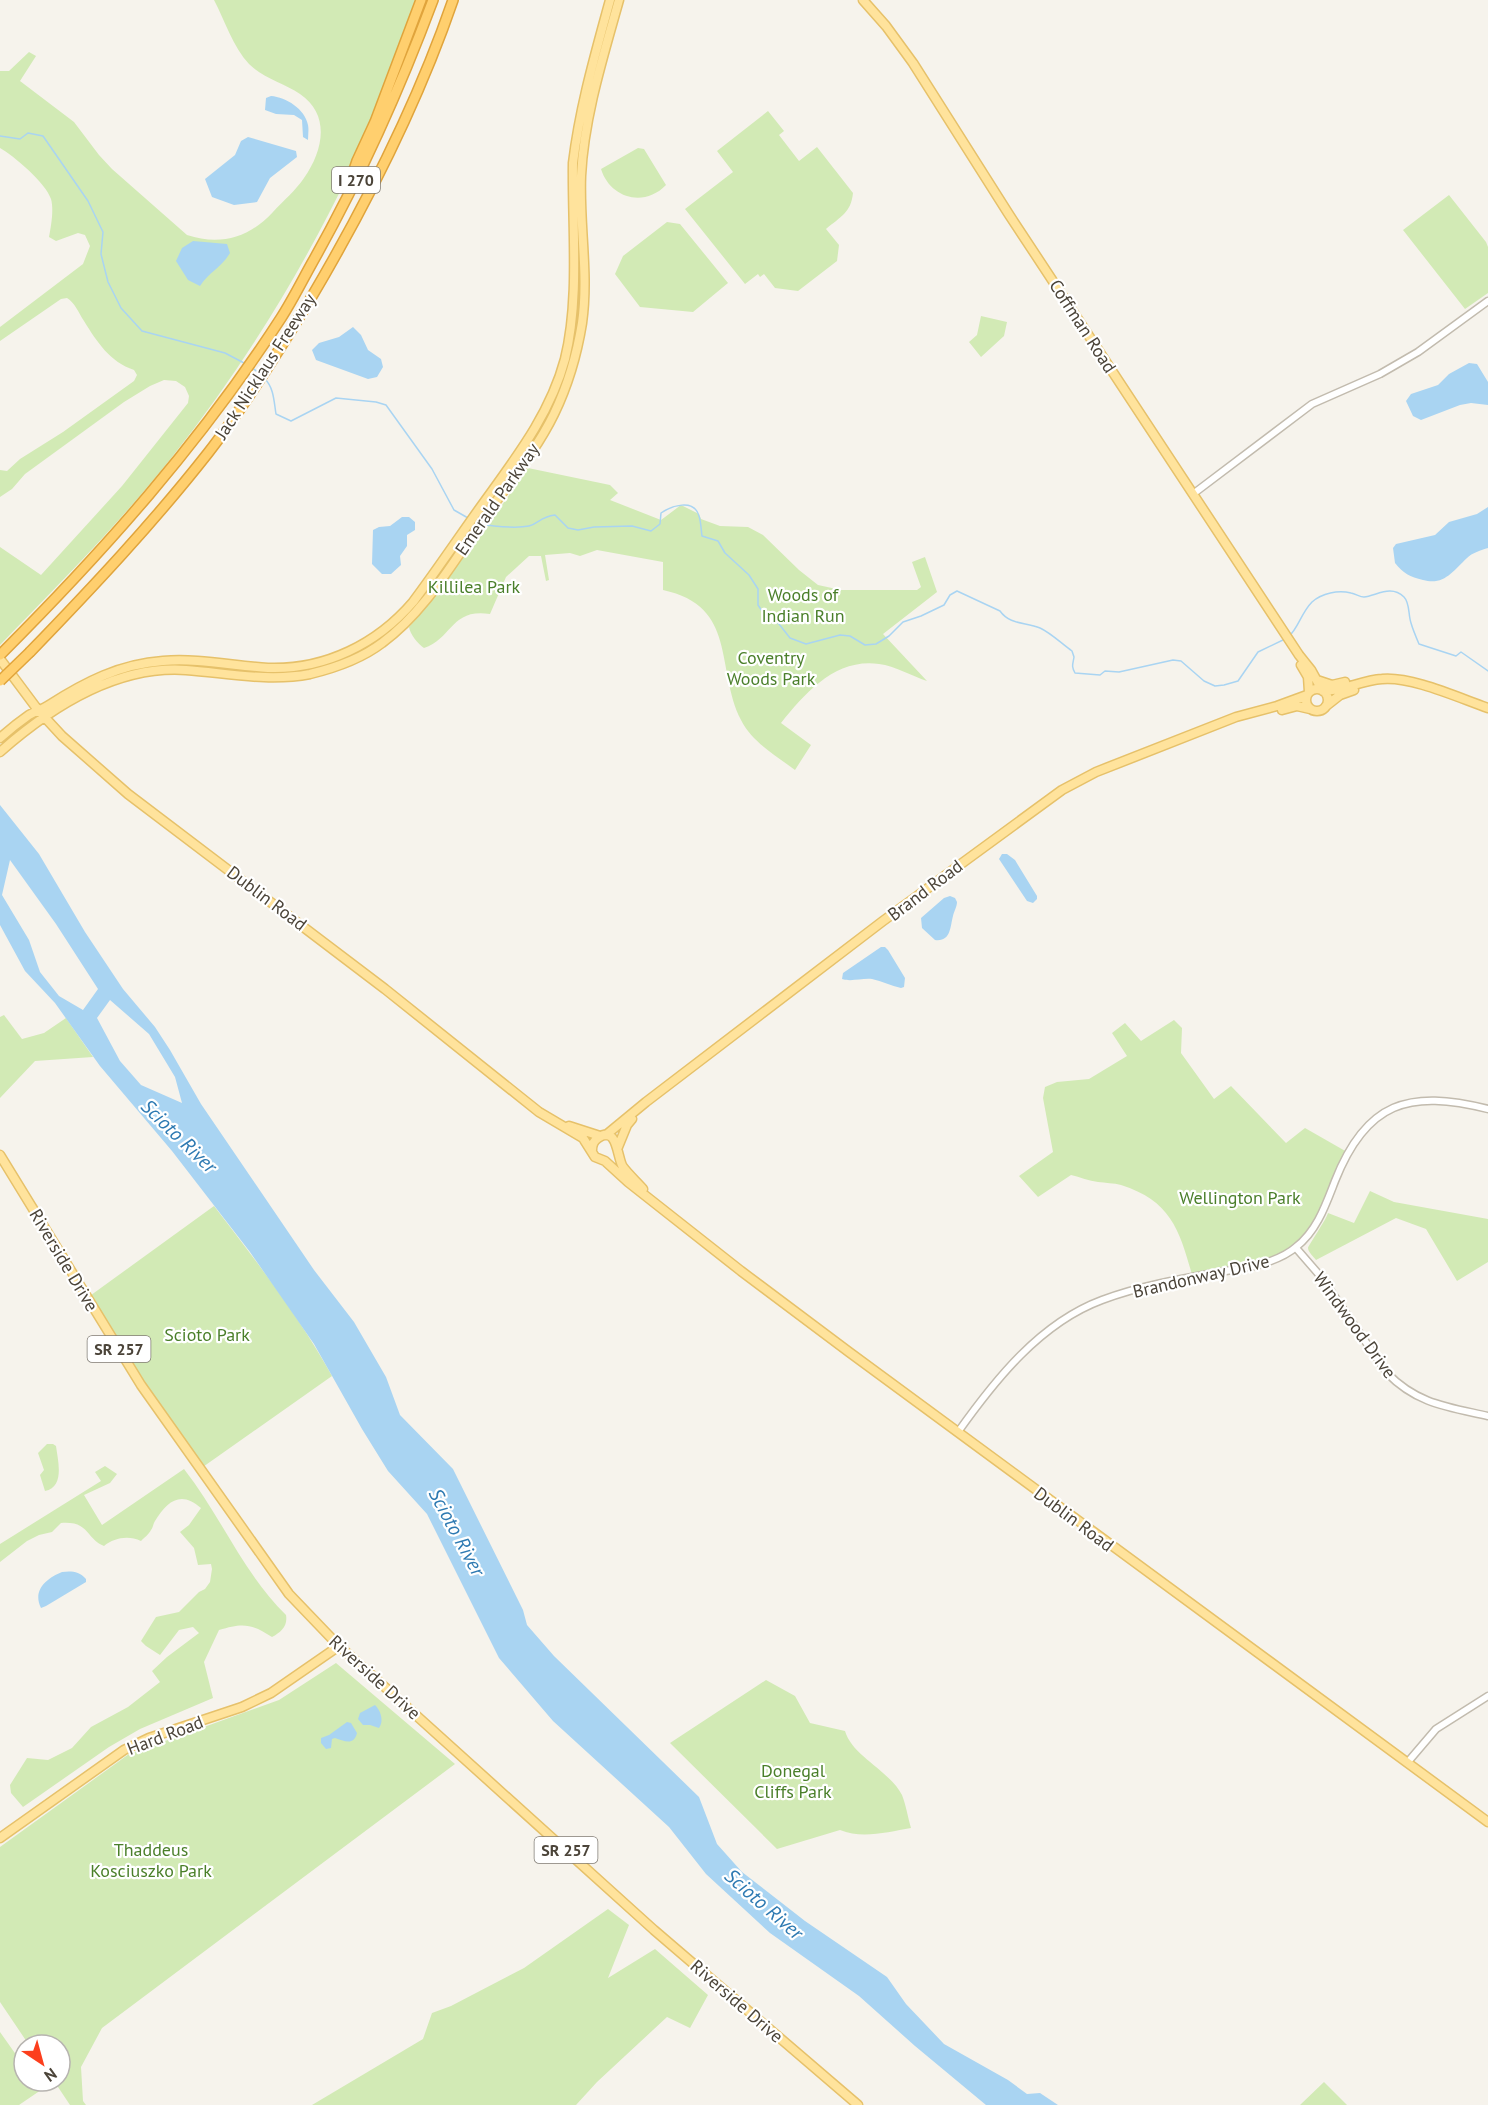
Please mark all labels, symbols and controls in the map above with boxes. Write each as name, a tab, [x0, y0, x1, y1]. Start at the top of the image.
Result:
road number: I 270	[332, 167, 380, 193]
street label: Coffman Road	[1044, 275, 1122, 377]
street label: Jack Nicklaus Freeway	[209, 288, 321, 444]
street label: Emerald Parkway	[450, 438, 545, 560]
park label: Killilea Park	[428, 575, 521, 598]
park label: Woods of Indian Run	[761, 583, 845, 627]
park label: Coventry Woods Park	[727, 646, 816, 690]
street label: Brand Road	[883, 854, 967, 926]
street label: Dublin Road	[223, 861, 311, 935]
water label: Scioto River	[136, 1093, 224, 1180]
park label: Wellington Park	[1179, 1186, 1301, 1209]
street label: Riverside Drive	[24, 1205, 104, 1315]
street label: Brandonway Drive	[1130, 1249, 1272, 1303]
street label: Windwood Drive	[1309, 1267, 1401, 1383]
park label: Scioto Park	[164, 1323, 250, 1346]
road number: SR 257	[88, 1336, 150, 1362]
street label: Dublin Road	[1030, 1482, 1118, 1556]
water label: Scioto River	[423, 1484, 492, 1582]
street label: Riverside Drive	[324, 1630, 426, 1724]
street label: Hard Road	[124, 1710, 206, 1760]
park label: Donegal Cliffs Park	[754, 1759, 832, 1803]
road number: SR 257	[534, 1837, 598, 1863]
park label: Thaddeus Kosciuszko Park	[90, 1838, 212, 1882]
water label: Scioto River	[719, 1863, 810, 1946]
street label: Riverside Drive	[686, 1954, 788, 2048]
north arrow	[12, 2033, 72, 2093]
text: N	[41, 2064, 61, 2086]

